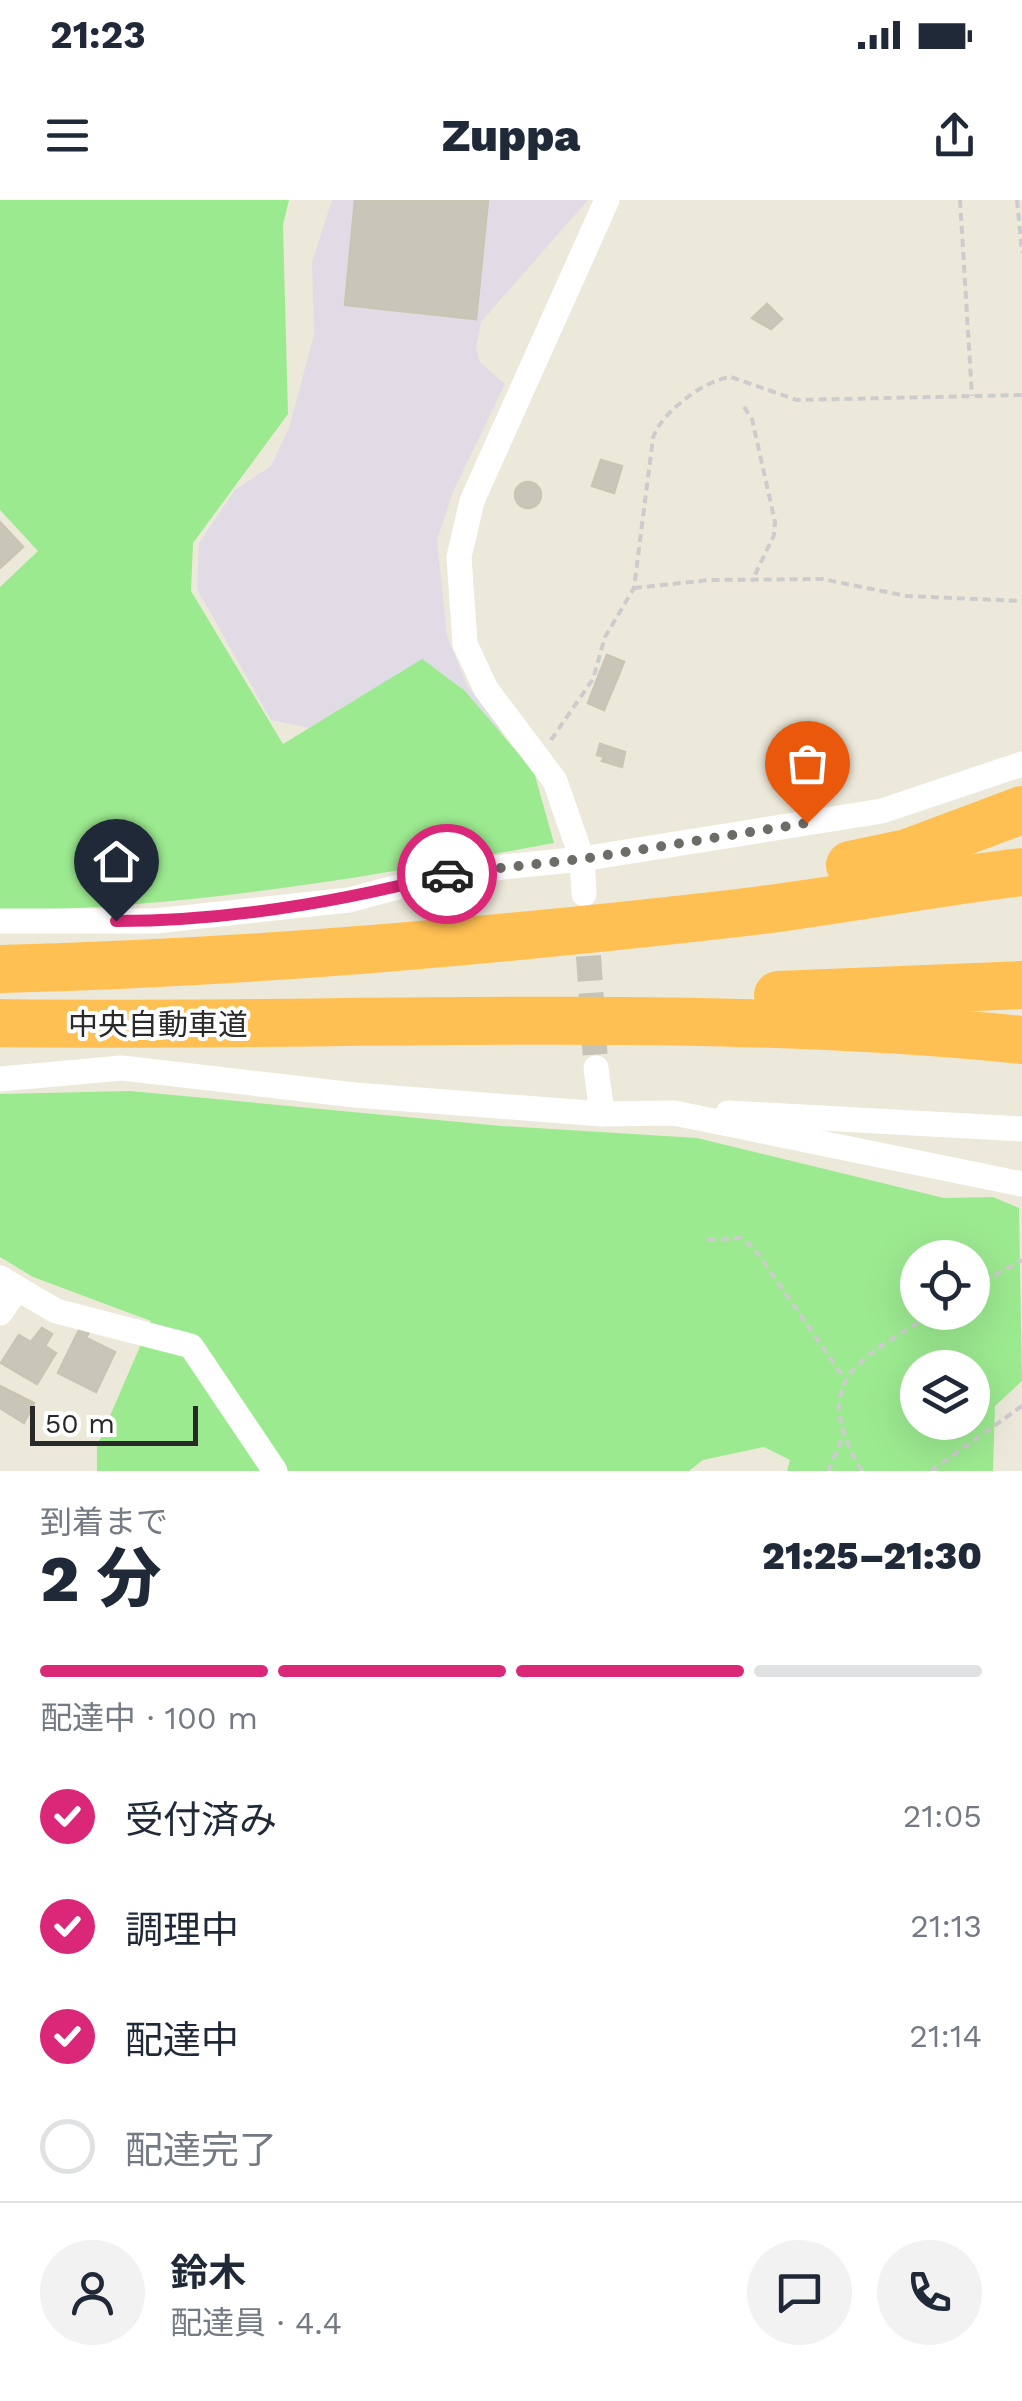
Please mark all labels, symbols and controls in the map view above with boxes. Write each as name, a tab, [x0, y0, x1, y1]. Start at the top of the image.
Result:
text: 21:23	[50, 13, 146, 57]
icon: menu	[40, 108, 95, 163]
icon: share	[927, 108, 982, 163]
text: Zuppa	[442, 109, 580, 162]
pin	[765, 721, 850, 824]
icon: bag	[780, 736, 835, 791]
pin	[74, 819, 159, 922]
courier	[397, 824, 497, 924]
icon: home	[89, 834, 144, 889]
icon: car	[420, 847, 475, 902]
street label: 中央自動車道	[68, 1007, 248, 1042]
map controls	[900, 1240, 990, 1440]
button: locate	[900, 1240, 990, 1330]
button: layers	[900, 1350, 990, 1440]
scale bar	[30, 1401, 198, 1446]
text: 50 m	[45, 1407, 115, 1440]
text: 到着まで	[40, 1503, 168, 1541]
text: 21:25–21:30	[762, 1534, 982, 1578]
text: 2 分	[40, 1541, 161, 1617]
text: 配達中 · 100 m	[40, 1699, 258, 1737]
icon: check	[40, 1789, 95, 1844]
text: 21:05	[903, 1797, 982, 1835]
text: 受付済み	[125, 1798, 277, 1842]
icon: check	[40, 1899, 95, 1954]
text: 21:13	[910, 1907, 982, 1945]
text: 調理中	[125, 1908, 239, 1952]
icon: check	[40, 2009, 95, 2064]
text: 21:14	[909, 2017, 982, 2055]
text: 配達中	[125, 2018, 239, 2062]
text: 配達完了	[125, 2128, 277, 2172]
button: person	[40, 2240, 145, 2345]
button: chat	[747, 2240, 852, 2345]
button: phone	[877, 2240, 982, 2345]
text: 鈴木	[170, 2251, 246, 2295]
text: 配達員 · 4.4	[170, 2304, 342, 2342]

